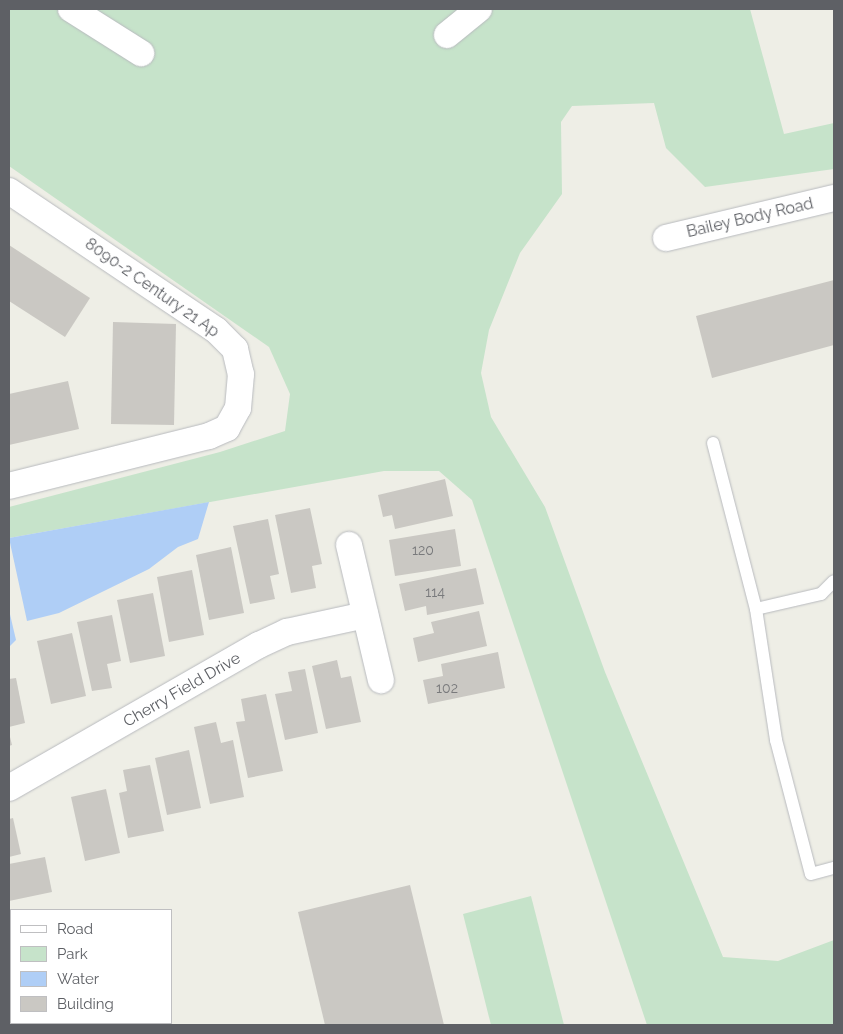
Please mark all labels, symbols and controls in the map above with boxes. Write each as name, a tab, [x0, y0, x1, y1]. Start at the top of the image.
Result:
street label: Bailey Body Road	[684, 194, 816, 242]
street label: 8090-2 Century 21 Ap	[81, 234, 223, 342]
house number: 120	[412, 542, 434, 558]
house number: 114	[425, 584, 445, 600]
street label: Cherry Field Drive	[120, 649, 244, 731]
house number: 102	[436, 680, 458, 696]
legend	[10, 909, 172, 1024]
text: Road	[57, 920, 93, 938]
text: Park	[57, 945, 88, 963]
text: Water	[57, 970, 99, 988]
text: Building	[57, 995, 114, 1013]

